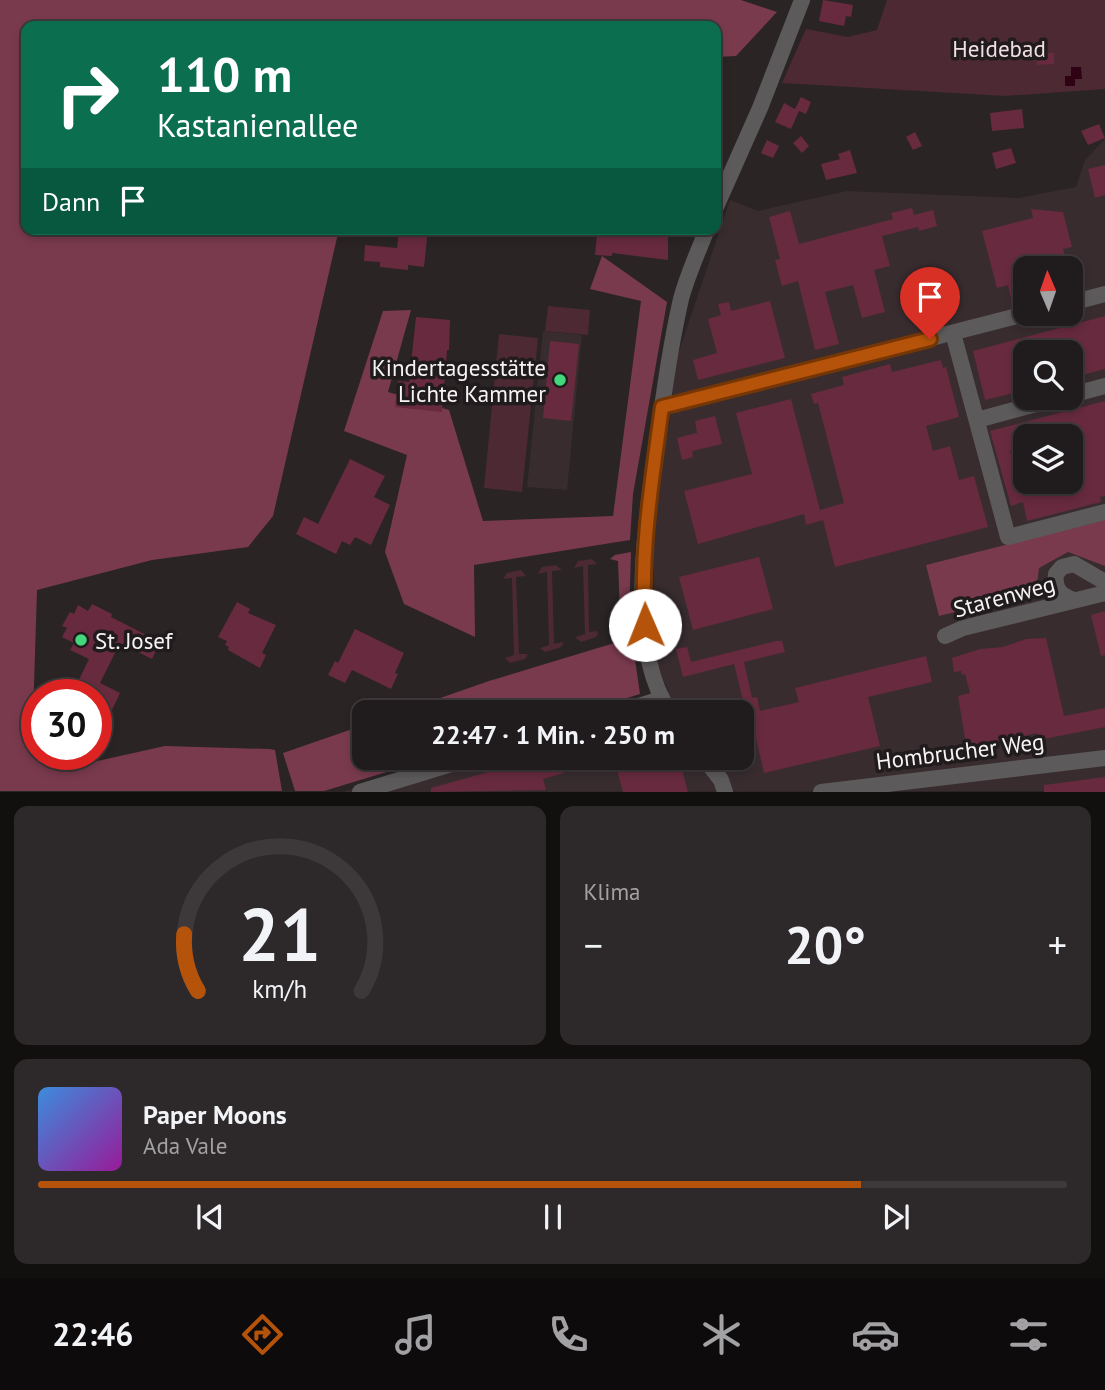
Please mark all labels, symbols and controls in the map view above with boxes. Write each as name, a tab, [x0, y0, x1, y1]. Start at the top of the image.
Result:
park label: Heidebad	[952, 34, 1046, 63]
text: 110 m	[157, 42, 292, 106]
icon: right	[42, 49, 133, 140]
text: Kastanienallee	[157, 104, 358, 146]
icon: arrive	[114, 182, 152, 220]
text: Dann	[42, 185, 100, 218]
north arrow	[1013, 256, 1083, 326]
map controls	[1013, 256, 1083, 494]
pin	[900, 267, 960, 339]
icon: arrive	[911, 278, 949, 316]
button: search	[1013, 340, 1083, 410]
place label: Kindertagesstätte Lichte Kammer	[372, 353, 546, 408]
marker: Kindertagesstätte Lichte Kammer	[552, 372, 568, 388]
button: layers	[1013, 424, 1083, 494]
street label: Starenweg	[950, 569, 1058, 623]
position arrow	[608, 588, 682, 662]
place label: St. Josef	[95, 626, 174, 655]
marker: St. Josef	[73, 632, 89, 648]
speed limit sign: 30	[21, 679, 112, 770]
text: 22:47 · 1 Min. · 250 m	[431, 718, 675, 751]
street label: Hombrucher Weg	[874, 726, 1046, 776]
text: Klima	[584, 877, 641, 906]
text: 21	[238, 888, 321, 982]
text: 20°	[784, 911, 866, 978]
text: −	[584, 920, 603, 969]
text: +	[1048, 920, 1067, 969]
text: km/h	[252, 973, 307, 1005]
text: Paper Moons	[143, 1098, 287, 1131]
text: Ada Vale	[143, 1131, 227, 1160]
icon: previous	[191, 1198, 229, 1236]
icon: pause	[534, 1198, 572, 1236]
icon: next	[877, 1198, 915, 1236]
icon: directions	[238, 1310, 287, 1359]
icon: music	[391, 1310, 440, 1359]
icon: phone	[544, 1310, 593, 1359]
icon: climate	[697, 1310, 746, 1359]
icon: car	[851, 1310, 900, 1359]
icon: filters	[1004, 1310, 1053, 1359]
text: 22:46	[52, 1313, 133, 1355]

